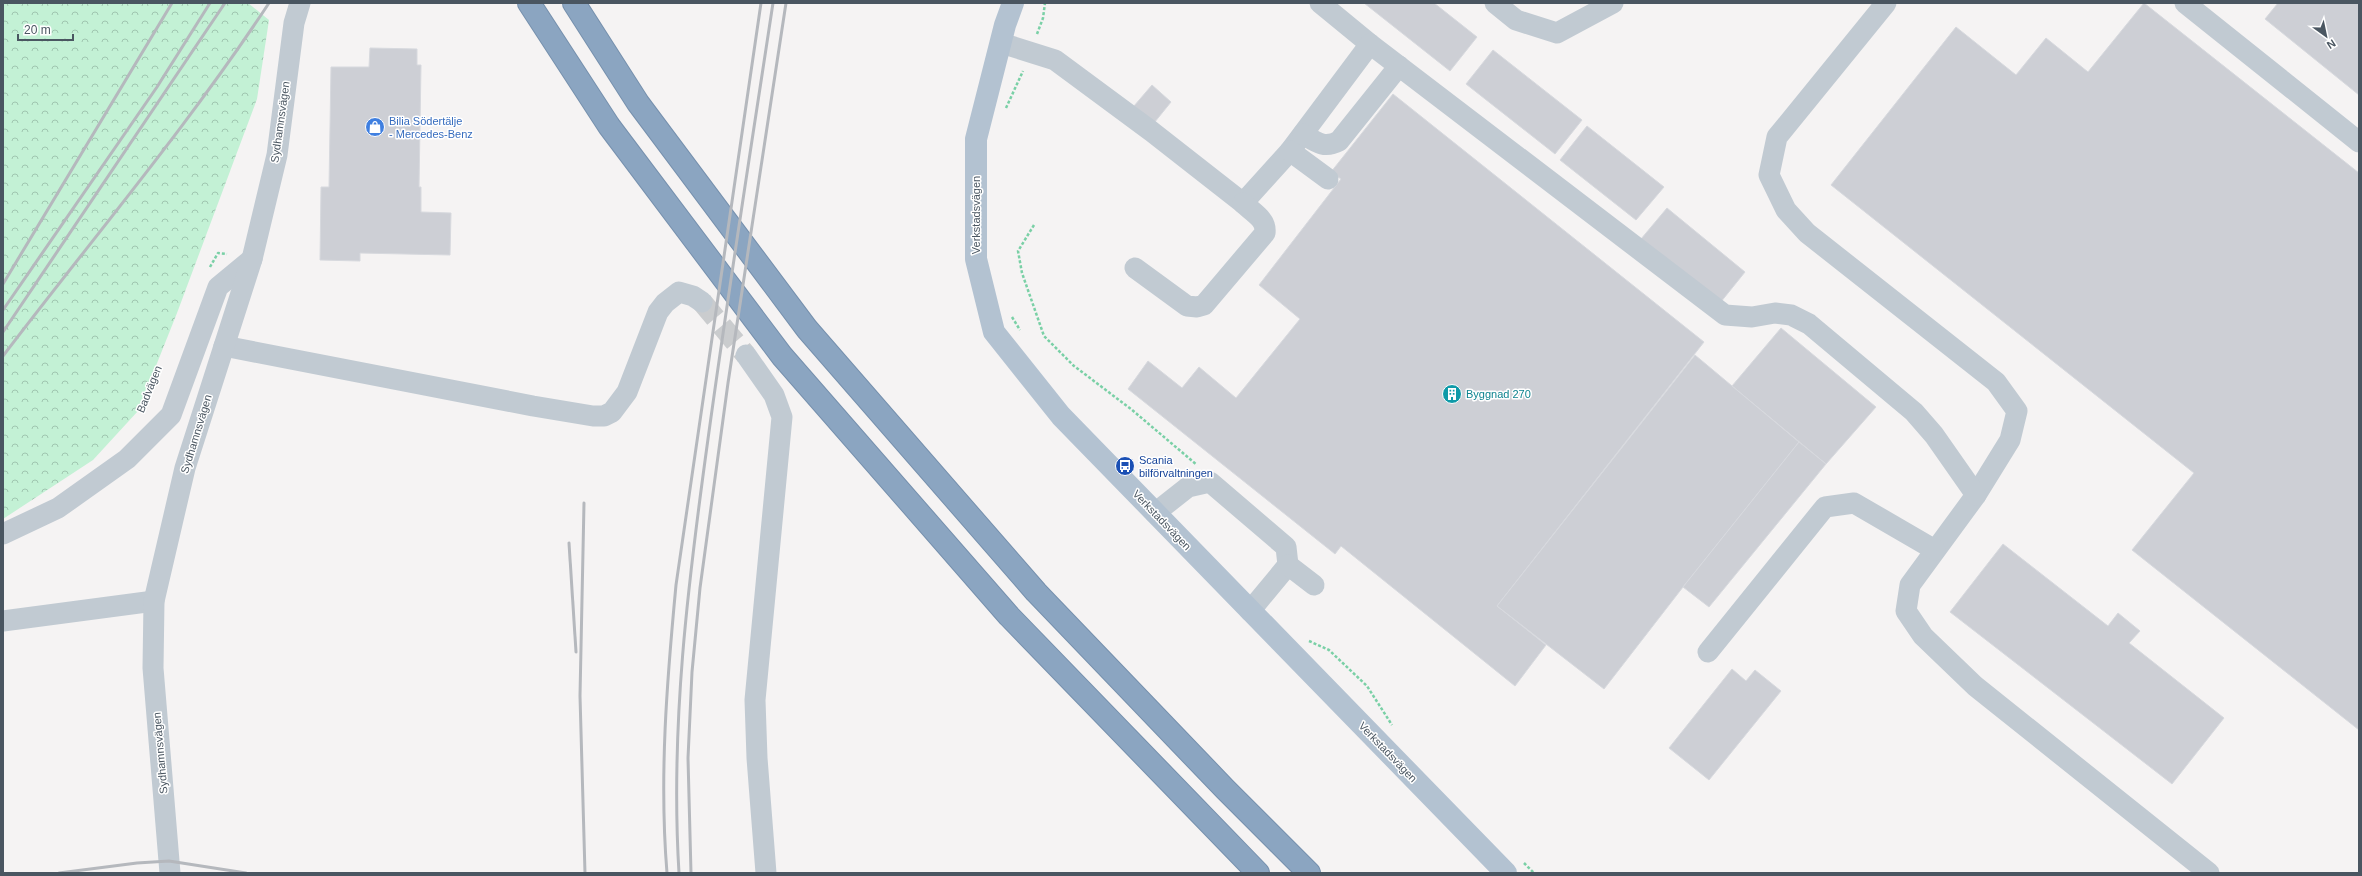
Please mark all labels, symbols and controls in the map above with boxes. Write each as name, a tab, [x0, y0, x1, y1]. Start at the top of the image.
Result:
scale bar	[18, 16, 73, 42]
north arrow	[2306, 16, 2346, 56]
text: 20 m	[24, 23, 51, 37]
text: N	[2325, 37, 2338, 52]
street label: Sydhamnsvägen	[268, 81, 292, 163]
place label: Bilia Södertälje - Mercedes-Benz	[389, 115, 473, 140]
shop icon: Bilia Södertälje - Mercedes-Benz	[364, 116, 386, 138]
street label: Verkstadsvägen	[970, 176, 982, 254]
street label: Badvägen	[134, 364, 164, 414]
building icon: Byggnad 270	[1441, 383, 1463, 405]
place label: Byggnad 270	[1466, 388, 1531, 400]
street label: Sydhamnsvägen	[178, 393, 214, 475]
place label: Scania bilförvaltningen	[1139, 454, 1213, 479]
bus stop icon: Scania bilförvaltningen	[1114, 455, 1136, 477]
street label: Verkstadsvägen	[1130, 488, 1194, 552]
street label: Sydhamnsvägen	[150, 712, 170, 794]
street label: Verkstadsvägen	[1356, 720, 1420, 784]

